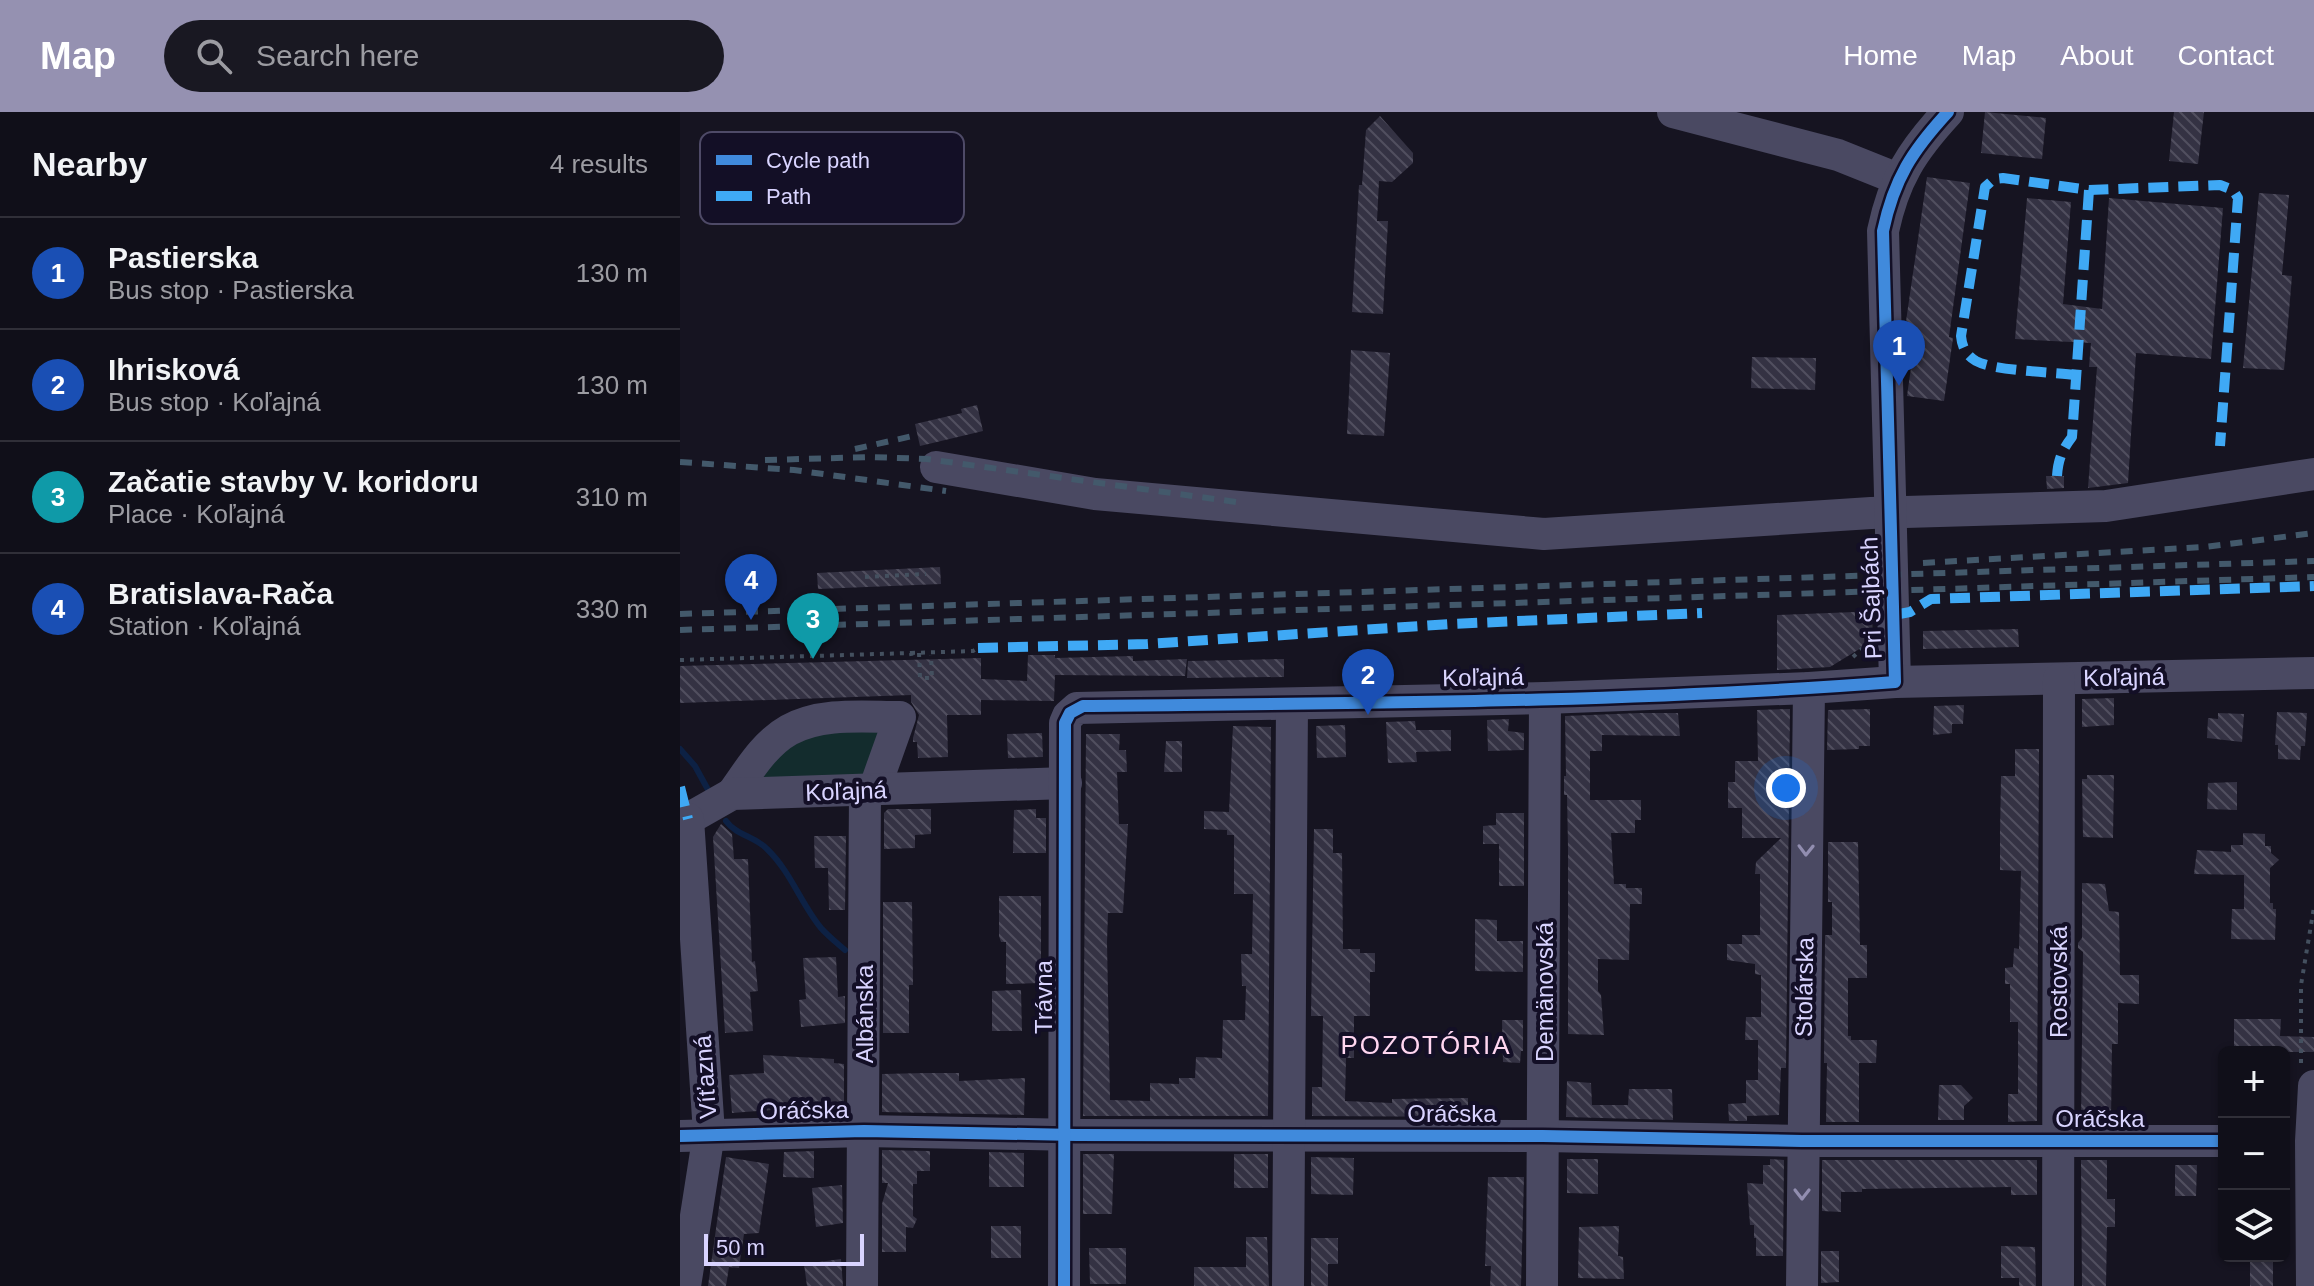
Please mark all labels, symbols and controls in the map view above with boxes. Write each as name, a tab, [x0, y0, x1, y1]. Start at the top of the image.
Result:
search box	[164, 20, 724, 92]
icon: search	[192, 34, 236, 78]
text: Map	[40, 35, 116, 77]
text: Search here	[256, 39, 419, 72]
text: Home	[1843, 40, 1918, 71]
text: Map	[1962, 40, 2016, 71]
text: About	[2060, 40, 2134, 71]
text: Contact	[2178, 40, 2274, 71]
legend	[700, 132, 964, 224]
text: Nearby	[32, 145, 147, 183]
text: Cycle path	[766, 148, 870, 173]
text: 4 results	[550, 149, 648, 179]
text: Path	[766, 184, 811, 209]
text: Pastierska	[108, 241, 258, 274]
text: 1	[51, 258, 65, 288]
text: 130 m	[576, 258, 648, 288]
text: Bus stop · Pastierska	[108, 275, 354, 305]
pin: 1	[1873, 320, 1925, 386]
text: Ihrisková	[108, 353, 240, 386]
text: 2	[51, 370, 65, 400]
text: 130 m	[576, 370, 648, 400]
text: Bus stop · Koľajná	[108, 387, 321, 417]
text: Začatie stavby V. koridoru	[108, 465, 479, 498]
text: 3	[51, 482, 65, 512]
text: 310 m	[576, 482, 648, 512]
text: Place · Koľajná	[108, 499, 285, 529]
street label: Pri Šajbách	[1855, 536, 1887, 660]
pin: 4	[725, 554, 777, 620]
text: Bratislava-Rača	[108, 577, 333, 610]
pin: 3	[787, 593, 839, 659]
text: 4	[51, 594, 65, 624]
text: 330 m	[576, 594, 648, 624]
text: Station · Koľajná	[108, 611, 301, 641]
pin: 2	[1342, 649, 1394, 715]
street label: Koľajná	[1442, 663, 1525, 691]
street label: Koľajná	[2083, 663, 2166, 691]
your location	[1766, 768, 1806, 808]
street label: Koľajná	[805, 776, 888, 806]
one-way arrow	[1797, 844, 1814, 857]
street label: Demänovská	[1531, 921, 1558, 1062]
street label: Rostovská	[2045, 925, 2072, 1038]
street label: Stolárska	[1790, 936, 1818, 1037]
street label: Trávna	[1030, 959, 1057, 1034]
street label: Albánska	[851, 964, 878, 1063]
district label: POZOTÓRIA	[1340, 1030, 1512, 1060]
street label: Víťazná	[689, 1034, 721, 1120]
map controls	[2218, 1046, 2290, 1262]
button: +	[2218, 1046, 2290, 1118]
street label: Oráčska	[759, 1096, 850, 1124]
street label: Oráčska	[1407, 1100, 1497, 1127]
street label: Oráčska	[2055, 1105, 2145, 1132]
button: −	[2218, 1118, 2290, 1190]
one-way arrow	[1793, 1188, 1811, 1201]
button: layers	[2218, 1190, 2290, 1262]
scale bar	[704, 1230, 864, 1266]
text: 50 m	[716, 1235, 765, 1260]

